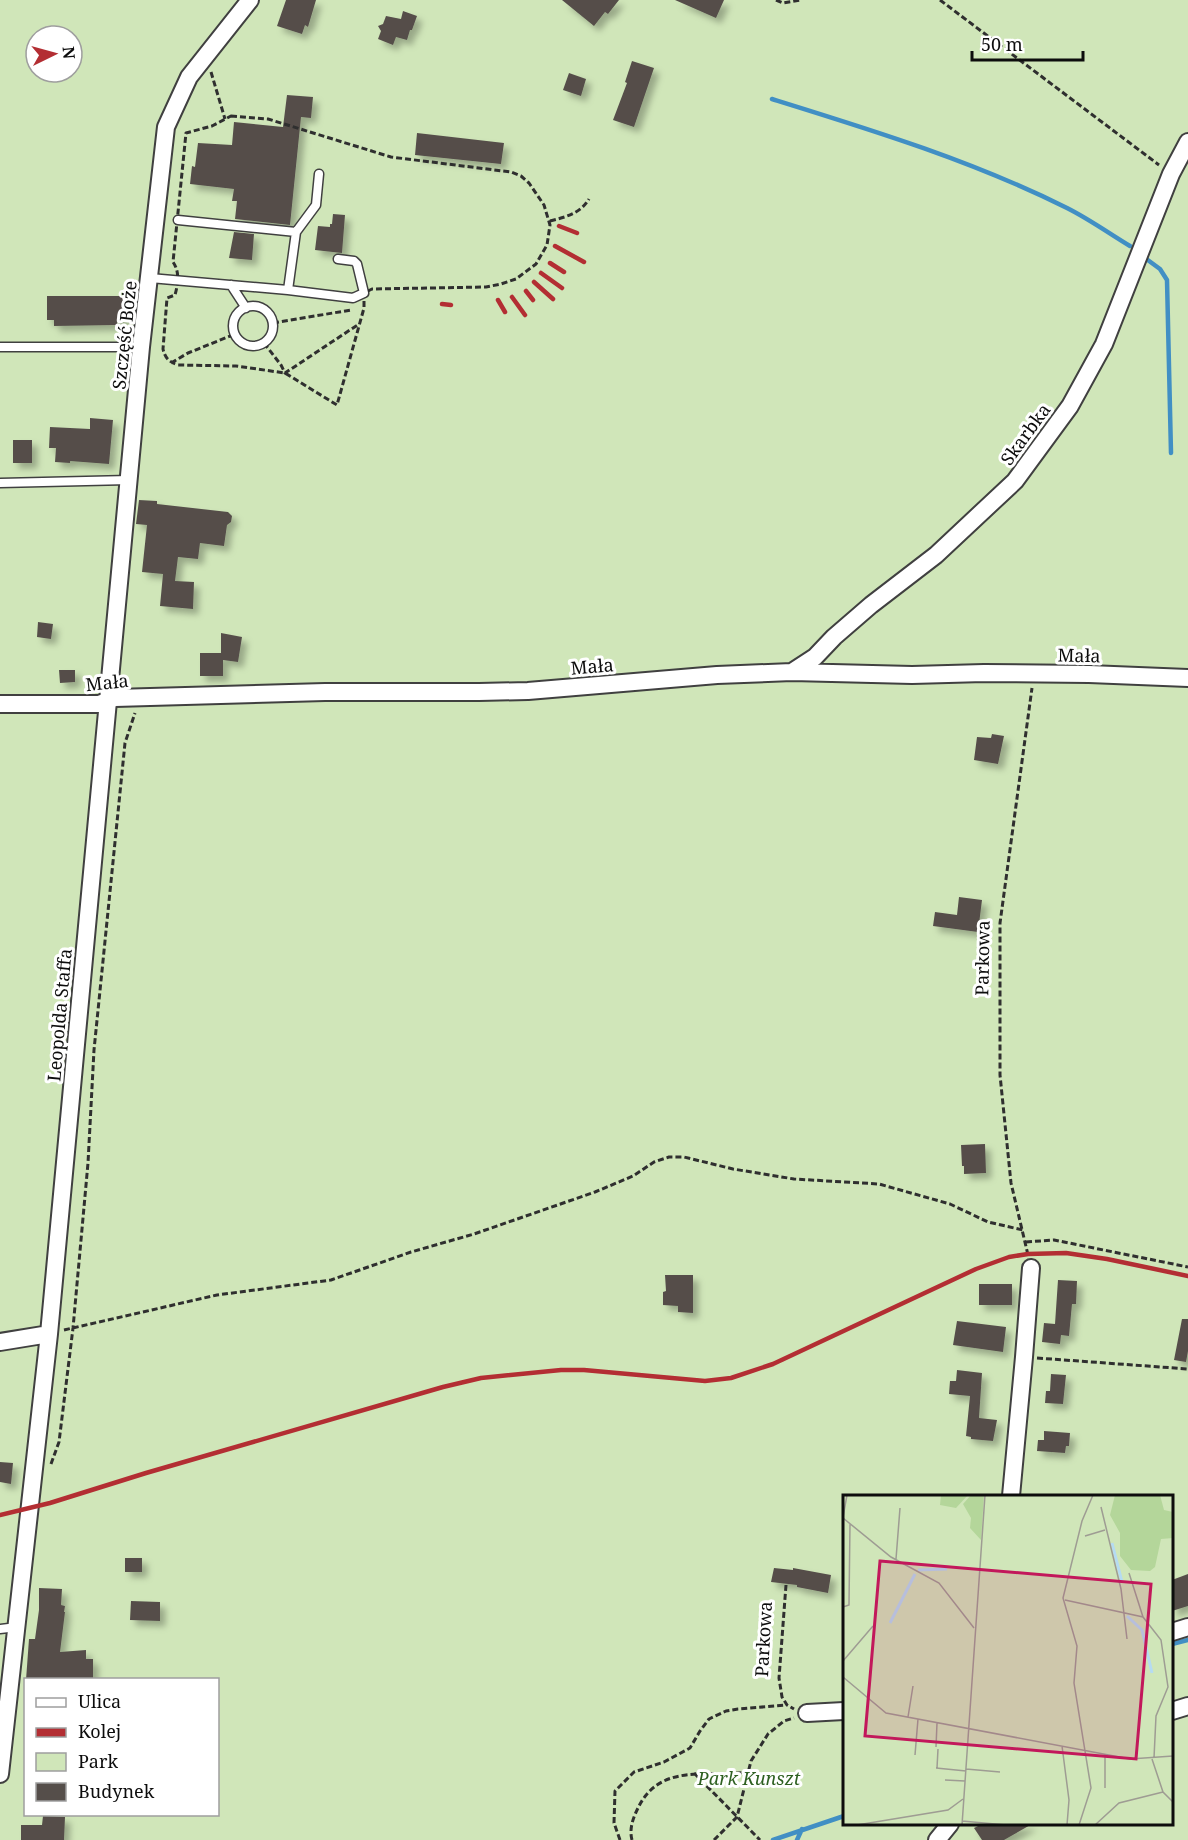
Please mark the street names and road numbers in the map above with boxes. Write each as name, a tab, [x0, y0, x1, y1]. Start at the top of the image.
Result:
street label: Szczęść Boże	[106, 279, 142, 391]
street label: Skarbka	[995, 398, 1055, 470]
street label: Mała	[1057, 643, 1101, 667]
street label: Mała	[570, 652, 614, 680]
street label: Mała	[84, 668, 130, 696]
street label: Parkowa	[969, 920, 995, 996]
street label: Leopolda Staffa	[41, 948, 77, 1082]
street label: Parkowa	[749, 1601, 777, 1677]

